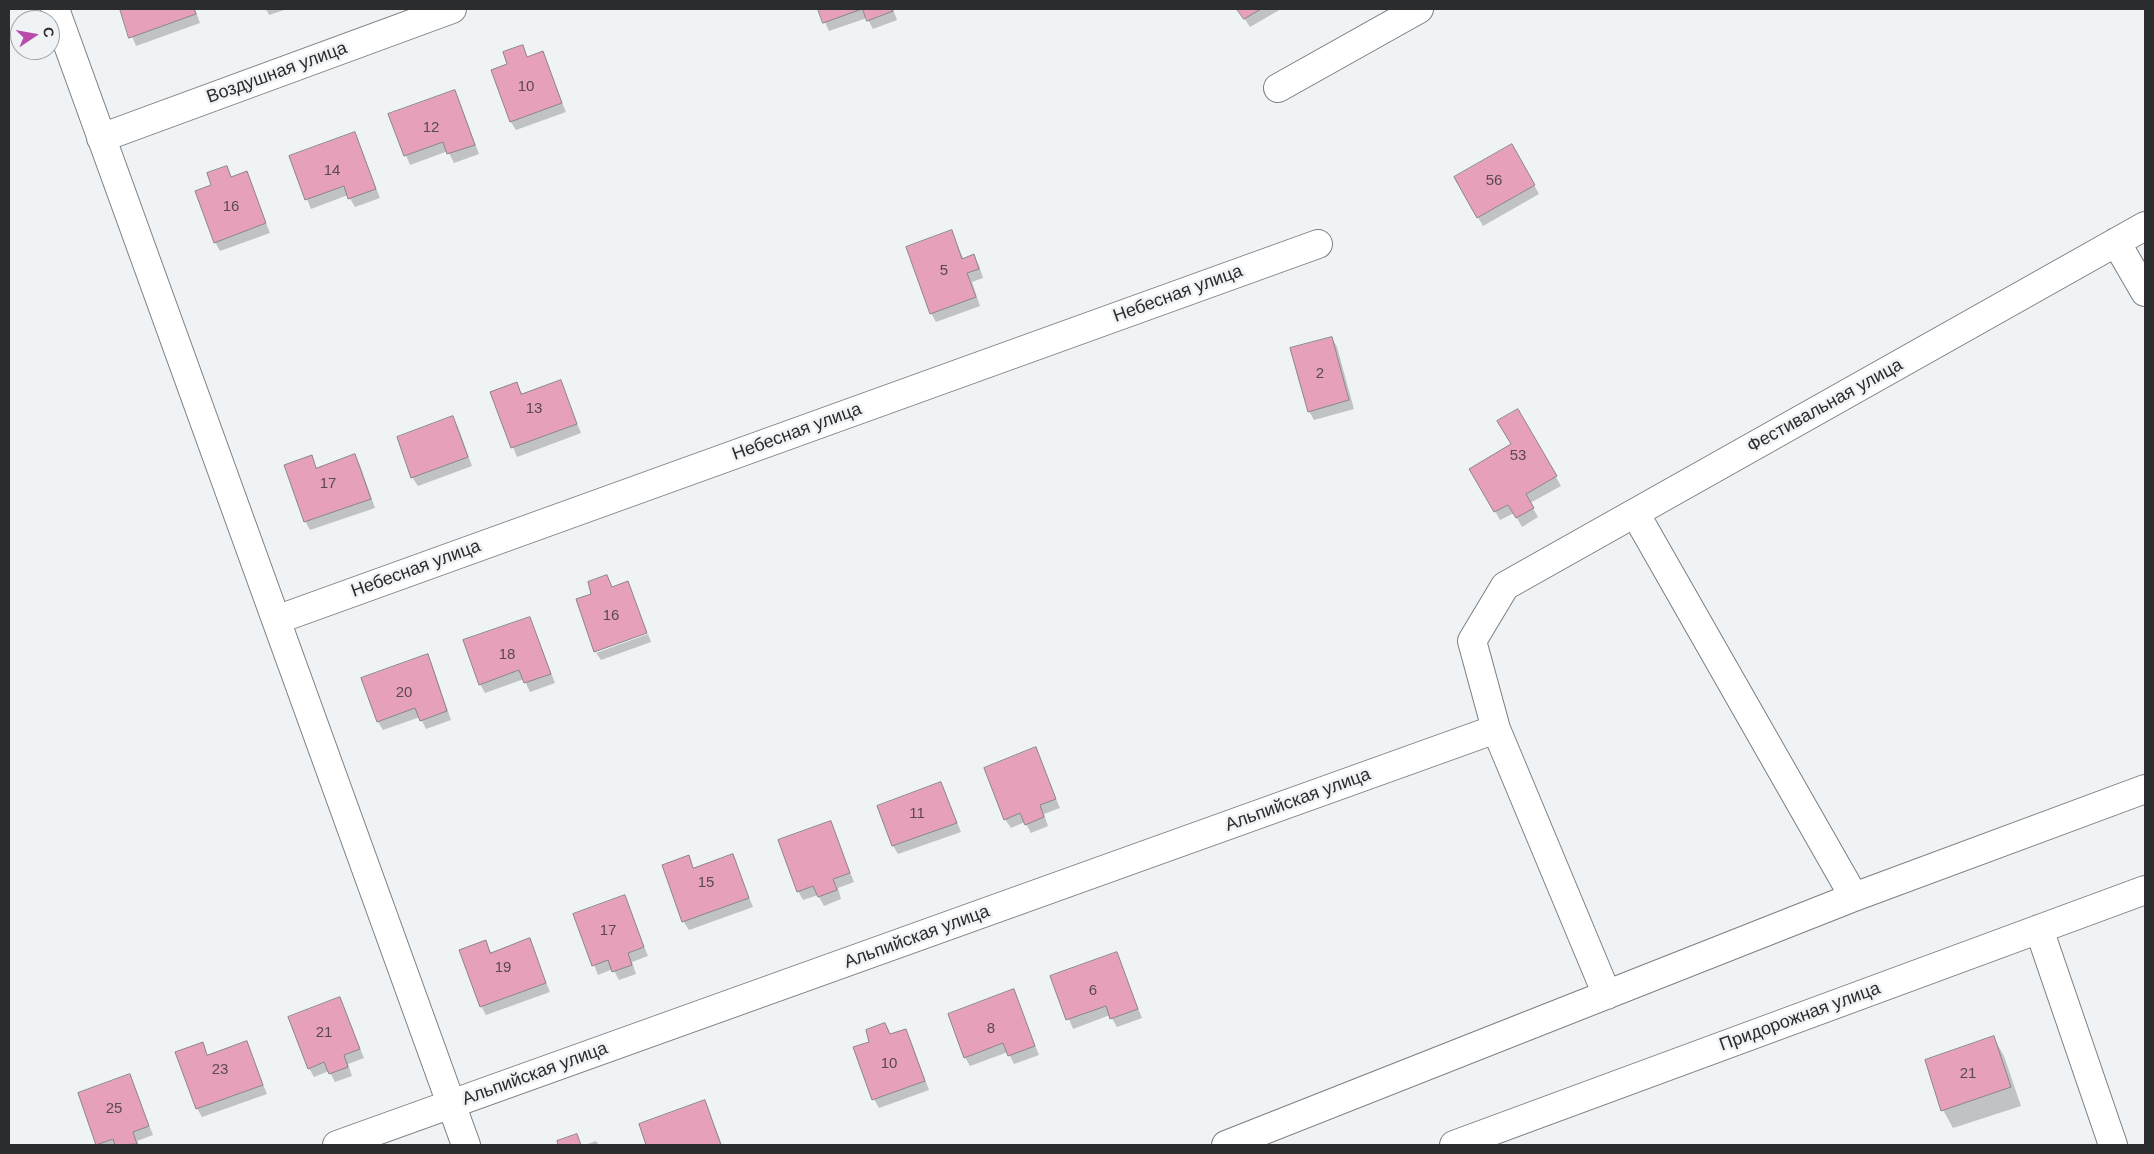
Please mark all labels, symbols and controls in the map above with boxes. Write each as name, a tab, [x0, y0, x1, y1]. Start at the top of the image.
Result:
north arrow	[10, 10, 60, 60]
text: С	[40, 25, 58, 39]
street label: Воздушная улица	[204, 38, 350, 108]
house number: 10	[518, 78, 534, 96]
house number: 12	[423, 119, 439, 137]
house number: 14	[324, 162, 340, 180]
house number: 56	[1486, 172, 1502, 190]
house number: 16	[223, 198, 239, 216]
street label: Небесная улица	[1110, 261, 1246, 327]
house number: 5	[940, 262, 948, 280]
street label: Фестивальная улица	[1743, 354, 1907, 458]
house number: 2	[1316, 365, 1324, 383]
street label: Небесная улица	[729, 399, 865, 465]
house number: 13	[526, 400, 542, 418]
house number: 53	[1510, 447, 1526, 465]
house number: 17	[320, 475, 336, 493]
street label: Небесная улица	[348, 536, 484, 602]
house number: 16	[603, 607, 619, 625]
house number: 18	[499, 646, 515, 664]
house number: 20	[396, 684, 412, 702]
street label: Альпийская улица	[1222, 764, 1374, 836]
house number: 11	[909, 805, 925, 823]
house number: 15	[698, 874, 714, 892]
street label: Альпийская улица	[841, 901, 993, 973]
house number: 17	[600, 922, 616, 940]
house number: 19	[495, 959, 511, 977]
street label: Придорожная улица	[1717, 978, 1883, 1056]
house number: 6	[1089, 982, 1097, 1000]
house number: 8	[987, 1020, 995, 1038]
house number: 21	[316, 1024, 332, 1042]
street label: Альпийская улица	[459, 1038, 611, 1110]
house number: 10	[881, 1055, 897, 1073]
house number: 23	[212, 1061, 228, 1079]
house number: 21	[1960, 1065, 1976, 1083]
house number: 25	[106, 1100, 122, 1118]

